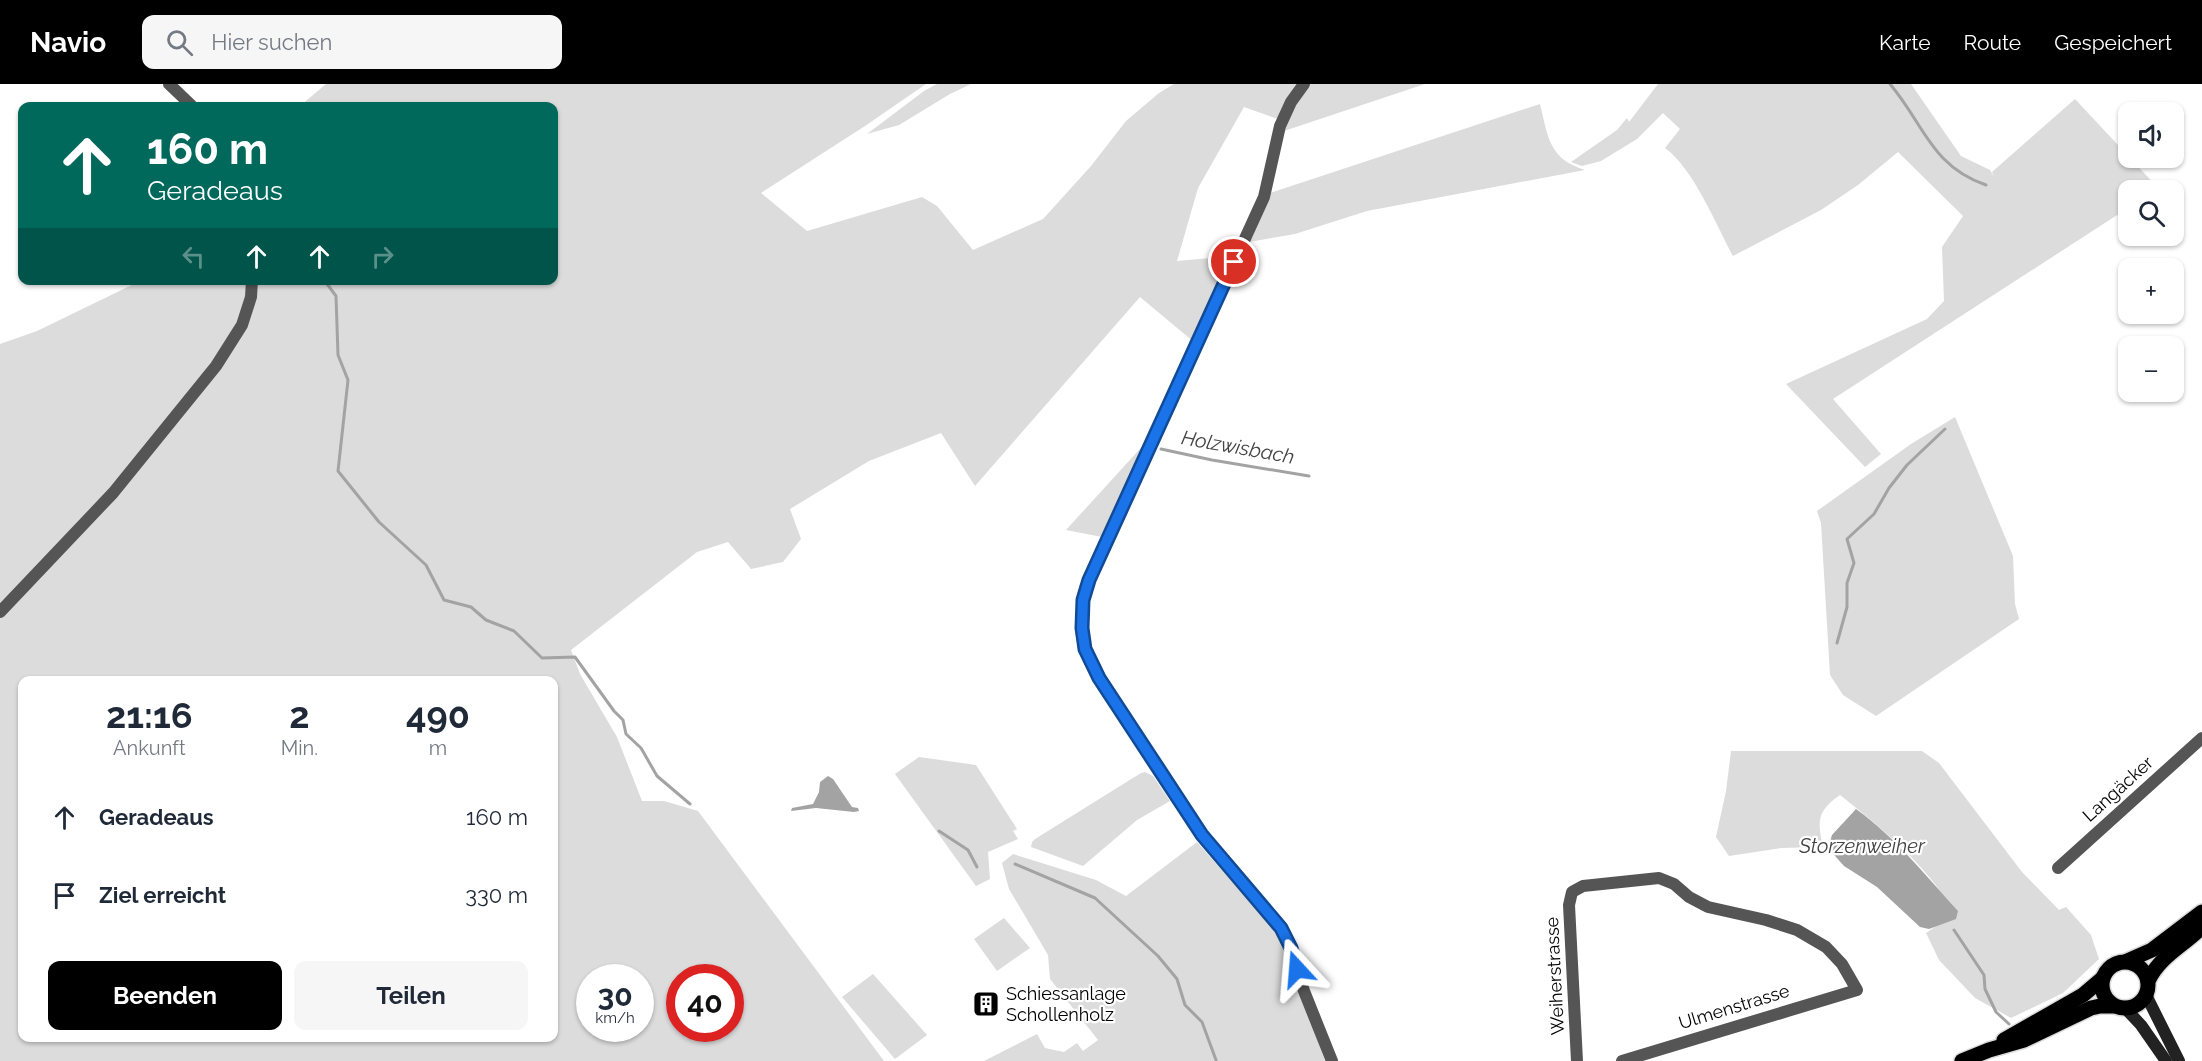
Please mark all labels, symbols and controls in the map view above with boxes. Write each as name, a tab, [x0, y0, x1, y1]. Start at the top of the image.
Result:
search box	[142, 15, 562, 69]
text: Navio	[30, 26, 106, 59]
icon: search	[163, 26, 196, 59]
text: Hier suchen	[211, 29, 332, 55]
text: Karte	[1879, 30, 1931, 55]
text: Route	[1964, 30, 2021, 55]
text: Gespeichert	[2054, 30, 2172, 55]
map controls	[2118, 102, 2184, 402]
button: sound	[2118, 102, 2184, 168]
text: 160 m	[147, 125, 268, 174]
icon: ahead	[48, 126, 126, 204]
text: Geradeaus	[147, 175, 283, 206]
button: search	[2118, 180, 2184, 246]
pin	[1208, 236, 1259, 287]
icon: left	[177, 240, 210, 273]
icon: ahead	[240, 240, 273, 273]
icon: ahead	[303, 240, 336, 273]
icon: right	[366, 240, 399, 273]
icon: arrive	[1217, 245, 1250, 278]
button: +	[2118, 258, 2184, 324]
button: −	[2118, 336, 2184, 402]
water label: Holzwisbach	[1180, 425, 1296, 469]
text: 21:16	[106, 694, 193, 736]
text: 2	[289, 694, 310, 736]
text: 490	[406, 694, 470, 736]
text: Ankunft	[113, 736, 186, 760]
text: Min.	[281, 736, 318, 760]
text: m	[429, 736, 447, 760]
street label: Langäcker	[2078, 751, 2158, 826]
icon: ahead	[48, 801, 81, 834]
text: Geradeaus	[99, 804, 214, 830]
text: 160 m	[466, 804, 528, 830]
water label: Storzenweiher	[1798, 834, 1926, 858]
icon: arrive	[48, 879, 81, 912]
text: Ziel erreicht	[99, 882, 226, 908]
text: 330 m	[465, 882, 528, 908]
street label: Weiherstrasse	[1541, 916, 1568, 1036]
position arrow	[1265, 937, 1329, 1001]
button: Beenden	[48, 961, 282, 1030]
button: Teilen	[294, 961, 528, 1030]
speed limit sign: 40	[666, 964, 744, 1042]
text: 30	[597, 978, 633, 1013]
street label: Ulmenstrasse	[1676, 980, 1792, 1033]
place label: Schiessanlage Schollenholz	[1006, 983, 1126, 1025]
building icon: Schiessanlage Schollenholz	[971, 989, 1001, 1019]
text: km/h	[595, 1009, 635, 1027]

